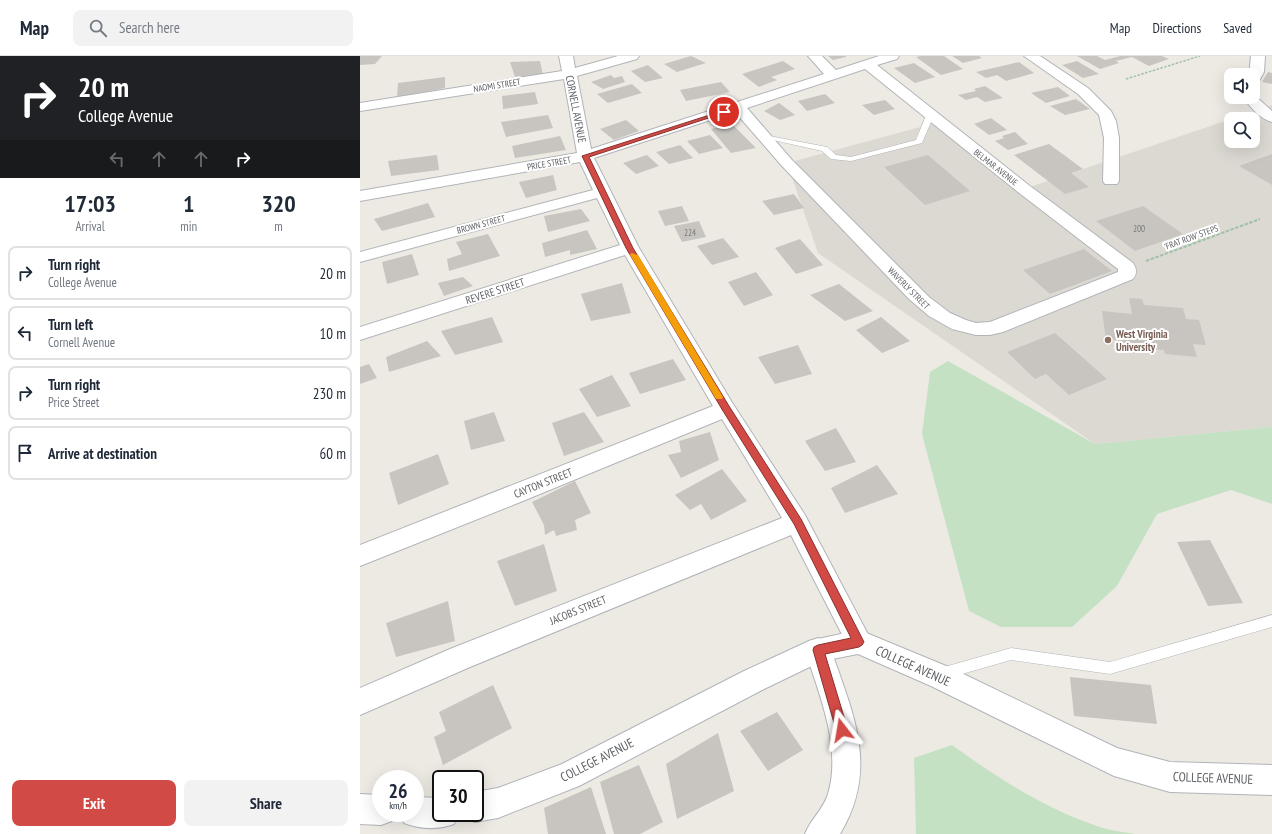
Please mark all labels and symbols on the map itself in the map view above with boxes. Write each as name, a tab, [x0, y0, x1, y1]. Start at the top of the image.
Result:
street label: CORNELL AVENUE	[563, 74, 589, 144]
street label: NAOMI STREET	[473, 76, 521, 94]
pin	[707, 95, 741, 129]
street label: BELMAR AVENUE	[972, 146, 1020, 188]
street label: PRICE STREET	[526, 154, 572, 172]
street label: BROWN STREET	[456, 212, 506, 236]
street label: 'FRAT ROW' STEPS	[1163, 222, 1220, 252]
house number: 200	[1133, 223, 1145, 234]
house number: 224	[684, 227, 696, 238]
street label: WAVERLY STREET	[886, 265, 932, 311]
street label: REVERE STREET	[464, 275, 526, 307]
place label: West Virginia University	[1115, 327, 1168, 354]
marker: West Virginia University	[1103, 335, 1113, 345]
street label: CAYTON STREET	[512, 465, 575, 501]
street label: JACOBS STREET	[547, 592, 608, 628]
street label: COLLEGE AVENUE	[873, 642, 953, 690]
position arrow	[821, 709, 863, 751]
street label: COLLEGE AVENUE	[557, 734, 637, 786]
street label: COLLEGE AVENUE	[1173, 768, 1253, 788]
speed limit sign: 30	[432, 770, 484, 822]

